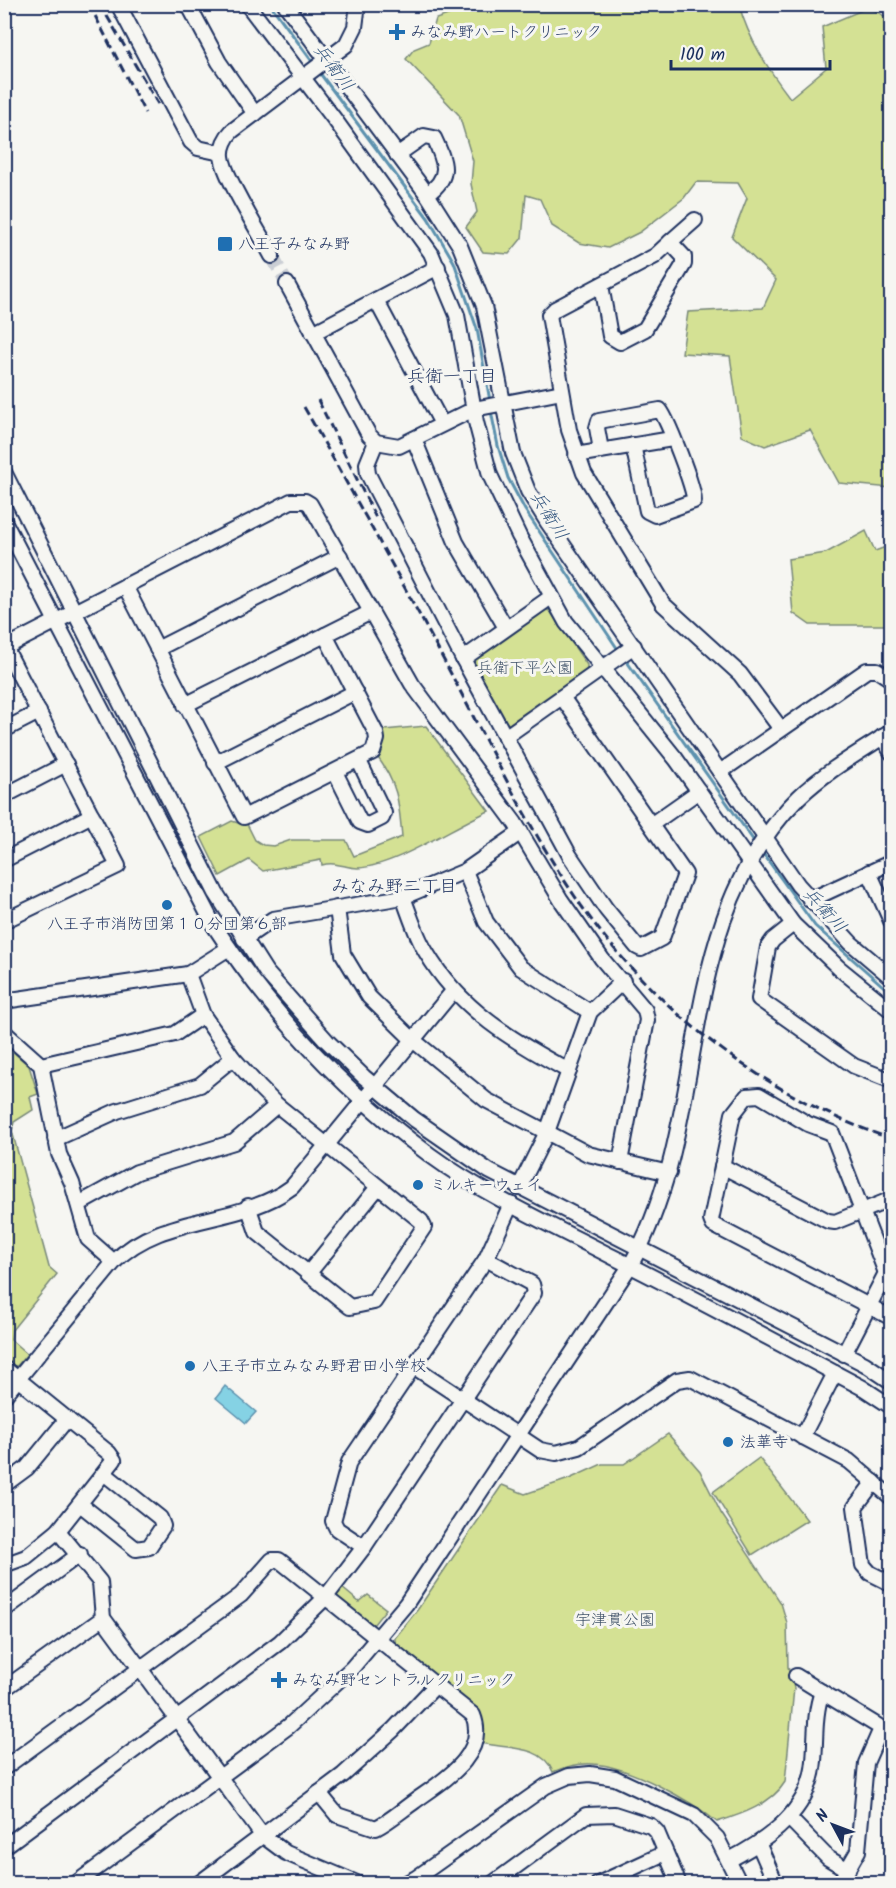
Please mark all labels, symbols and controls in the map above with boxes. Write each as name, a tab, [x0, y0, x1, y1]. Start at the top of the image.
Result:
place label: みなみ野ハートクリニック	[410, 20, 602, 45]
marker: みなみ野ハートクリニック	[388, 23, 406, 41]
scale bar	[671, 33, 830, 71]
water label: 兵衛川	[305, 38, 361, 98]
text: 100 m	[680, 41, 725, 70]
place label: 八王子みなみ野	[238, 232, 350, 257]
marker: 八王子みなみ野	[216, 235, 234, 253]
district label: 兵衛一丁目	[407, 363, 497, 392]
water label: 兵衛川	[521, 485, 575, 547]
park label: 兵衛下平公園	[477, 656, 573, 681]
district label: みなみ野二丁目	[331, 873, 457, 902]
water label: 兵衛川	[795, 881, 853, 941]
marker: 八王子市消防団第１０分団第６部	[160, 898, 174, 912]
place label: 八王子市消防団第１０分団第６部	[47, 912, 287, 937]
place label: ミルキーウェイ	[430, 1173, 542, 1198]
marker: ミルキーウェイ	[411, 1178, 425, 1192]
place label: 八王子市立みなみ野君田小学校	[202, 1354, 426, 1379]
marker: 八王子市立みなみ野君田小学校	[183, 1359, 197, 1373]
place label: 法華寺	[740, 1430, 788, 1455]
marker: 法華寺	[721, 1435, 735, 1449]
park label: 宇津貫公園	[575, 1608, 655, 1633]
place label: みなみ野セントラルクリニック	[292, 1668, 515, 1693]
marker: みなみ野セントラルクリニック	[270, 1671, 288, 1689]
north arrow	[803, 1795, 863, 1855]
text: N	[810, 1804, 836, 1828]

